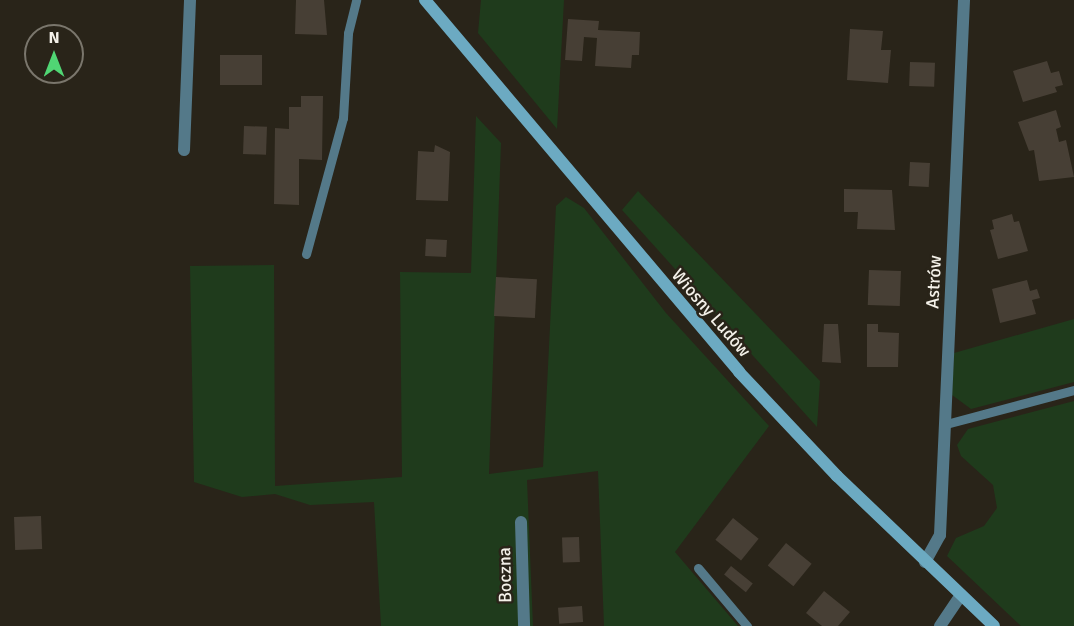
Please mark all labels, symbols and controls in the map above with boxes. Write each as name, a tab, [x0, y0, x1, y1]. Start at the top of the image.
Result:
north arrow	[24, 24, 84, 84]
text: N	[48, 28, 60, 48]
street label: Astrów	[922, 255, 946, 309]
street label: Wiosny Ludów	[667, 264, 755, 362]
street label: Boczna	[494, 547, 516, 603]

